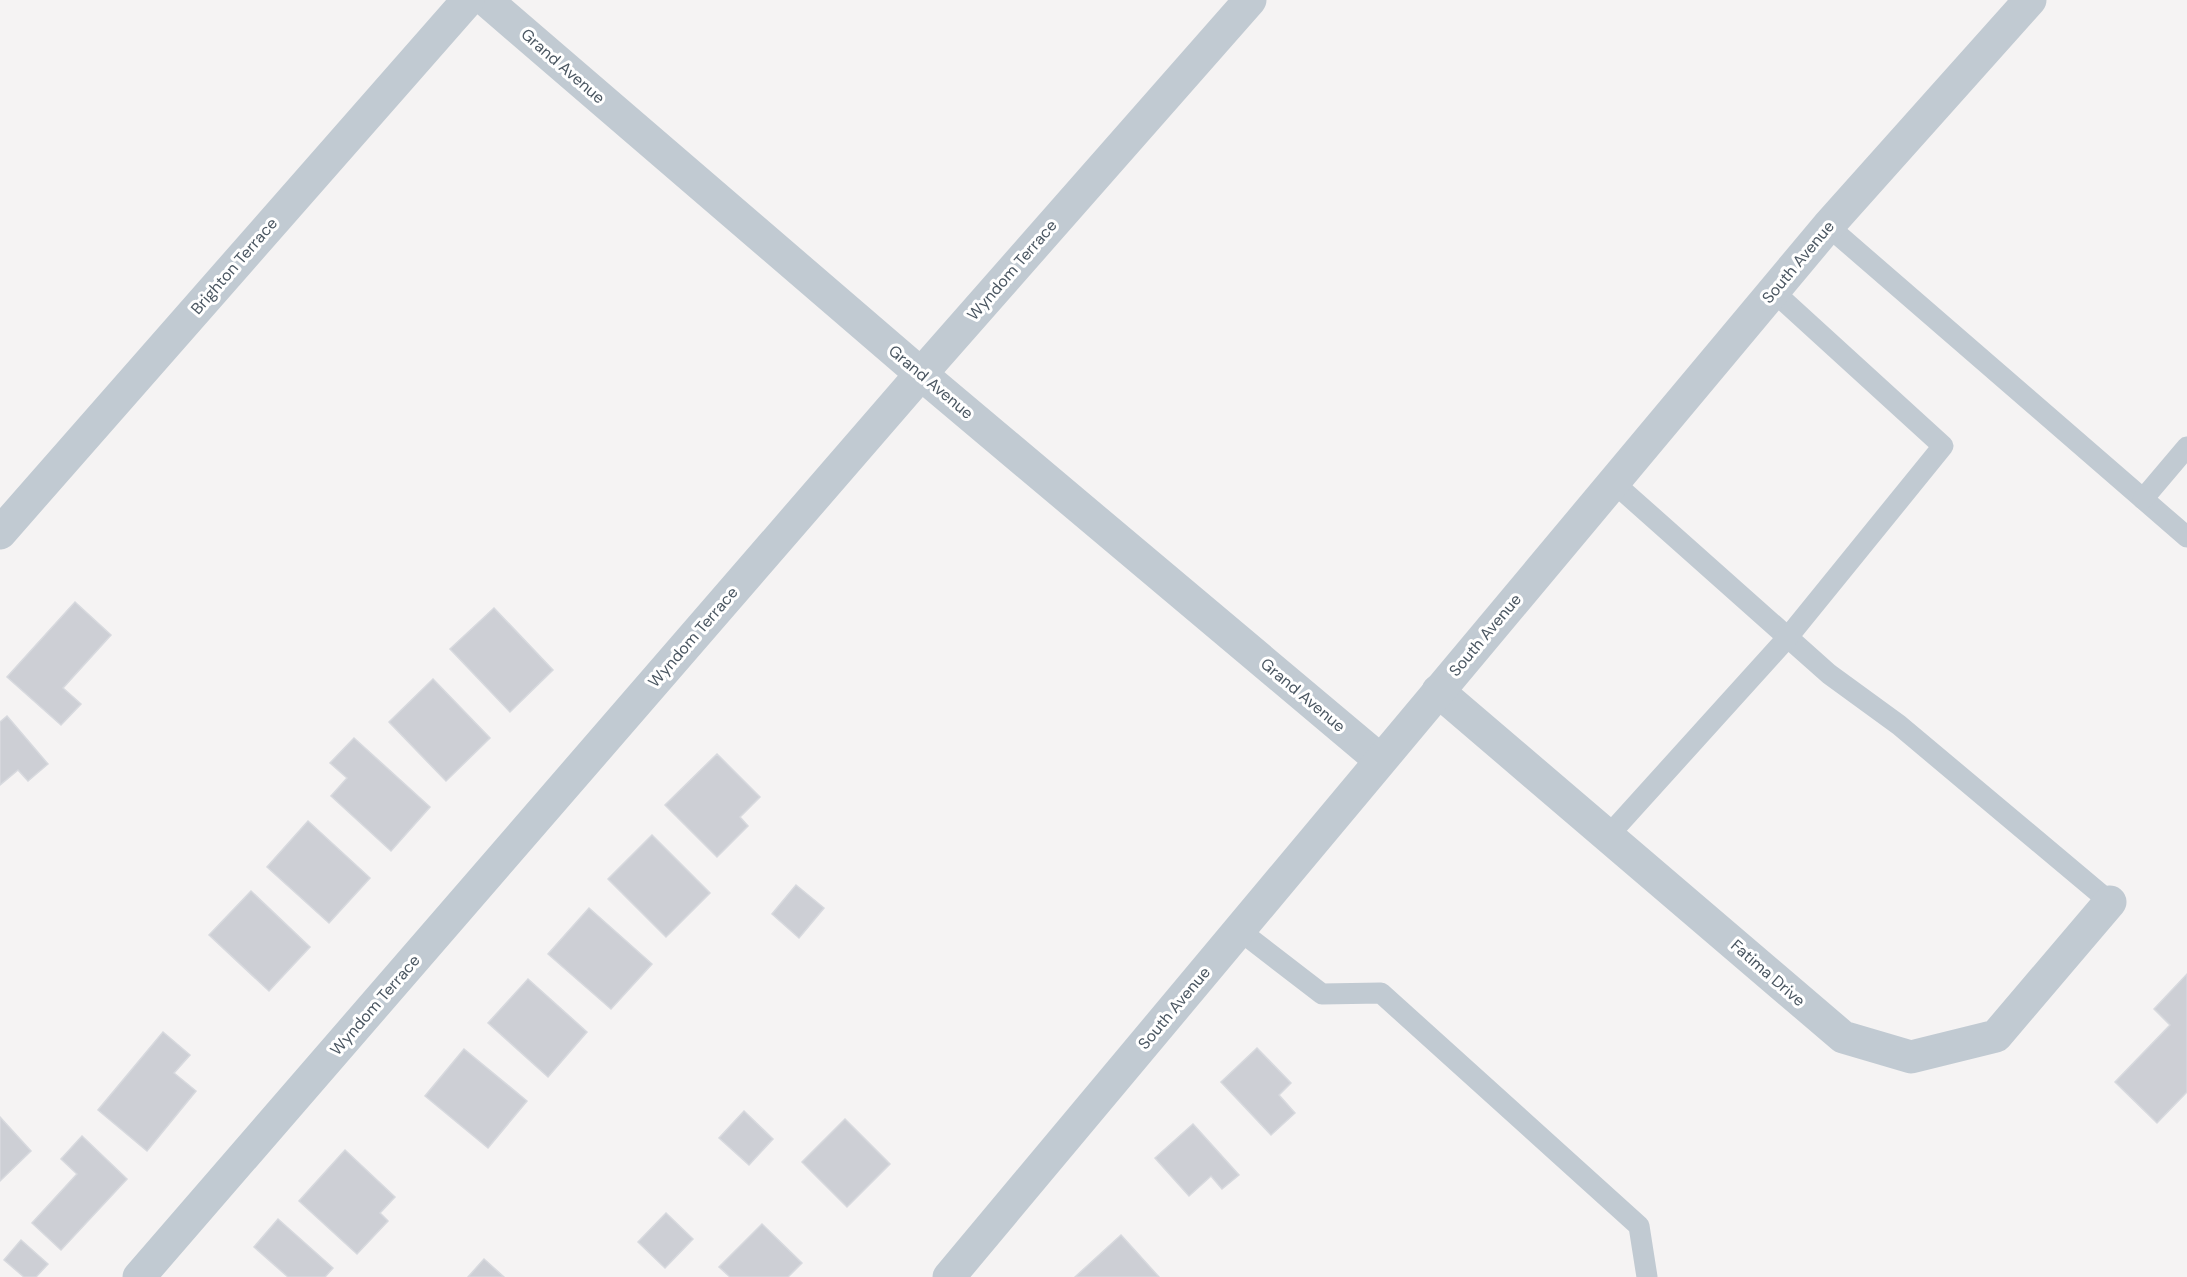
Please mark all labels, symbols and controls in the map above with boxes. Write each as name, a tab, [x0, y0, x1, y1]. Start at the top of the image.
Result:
street label: Grand Avenue	[517, 24, 609, 108]
street label: Brighton Terrace	[186, 213, 282, 319]
street label: Wyndom Terrace	[962, 215, 1062, 325]
street label: South Avenue	[1757, 216, 1839, 308]
street label: Grand Avenue	[884, 340, 978, 424]
street label: Wyndom Terrace	[643, 582, 743, 692]
street label: South Avenue	[1444, 589, 1526, 681]
street label: Grand Avenue	[1256, 653, 1350, 737]
street label: Fatima Drive	[1727, 935, 1809, 1011]
street label: Wyndom Terrace	[325, 950, 425, 1060]
street label: South Avenue	[1133, 962, 1215, 1054]

